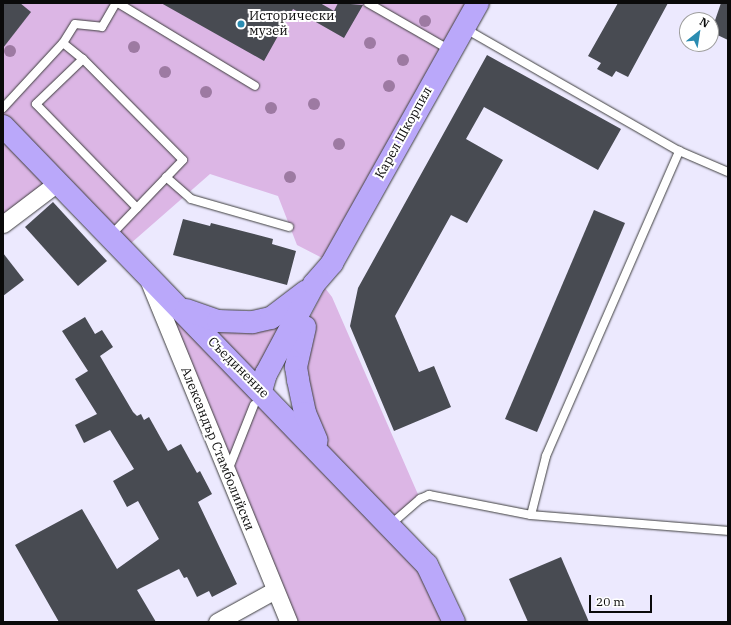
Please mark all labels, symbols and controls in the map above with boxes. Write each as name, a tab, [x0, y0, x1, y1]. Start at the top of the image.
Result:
place label: Исторически музей	[249, 9, 335, 40]
north arrow	[679, 12, 719, 52]
text: N	[697, 14, 712, 31]
marker: Исторически музей	[236, 19, 246, 29]
street label: Карел Шкорпил	[372, 84, 436, 182]
street label: Съединение	[204, 334, 272, 402]
street label: Александър Стамболийски	[177, 365, 257, 533]
scale bar	[591, 587, 654, 613]
text: 20 m	[596, 594, 625, 609]

